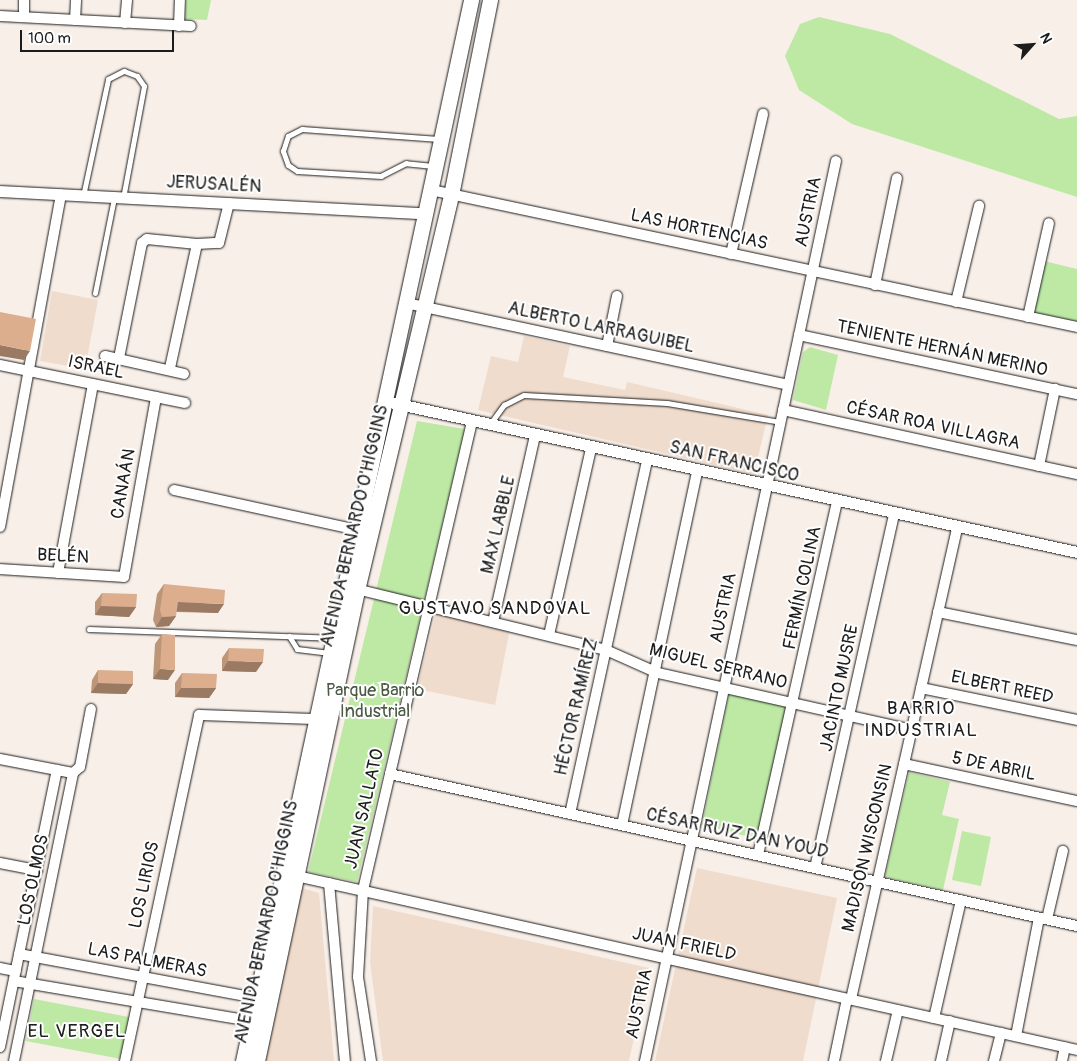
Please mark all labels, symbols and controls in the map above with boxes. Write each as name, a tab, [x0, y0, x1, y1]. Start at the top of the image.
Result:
scale bar	[22, 20, 176, 52]
north arrow	[1007, 20, 1057, 70]
text: 100 m	[28, 29, 71, 48]
text: N	[1036, 30, 1056, 46]
street label: JERUSALÉN	[166, 172, 262, 198]
street label: AUSTRIA	[791, 175, 827, 249]
street label: LAS HORTENCIAS	[628, 205, 770, 255]
street label: ALBERTO LARRAGUIBEL	[506, 298, 696, 358]
street label: TENIENTE HERNÁN MERINO	[835, 316, 1049, 382]
street label: ISRAEL	[66, 351, 126, 385]
street label: CÉSAR ROA VILLAGRA	[844, 397, 1022, 455]
street label: AVENIDA BERNARDO O'HIGGINS	[317, 403, 393, 649]
street label: SAN FRANCISCO	[667, 437, 801, 487]
street label: CANAÁN	[107, 447, 141, 521]
street label: MAX LABBLE	[477, 474, 521, 576]
street label: FERMÍN COLINA	[779, 524, 827, 652]
street label: BELÉN	[36, 545, 90, 569]
street label: AUSTRIA	[706, 571, 742, 645]
district label: GUSTAVO SANDOVAL	[397, 598, 593, 620]
street label: JACINTO MUSRE	[816, 623, 864, 753]
street label: HÉCTOR RAMÍREZ	[551, 636, 603, 778]
street label: MIGUEL SERRANO	[647, 639, 789, 695]
street label: ELBERT REED	[949, 667, 1055, 709]
park label: Parque Barrio Industrial	[326, 681, 424, 724]
district label: BARRIO INDUSTRIAL	[863, 698, 979, 742]
street label: JUAN SALLATO	[341, 747, 389, 871]
street label: 5 DE ABRIL	[950, 748, 1038, 786]
street label: MADISON WISCONSIN	[838, 762, 898, 934]
street label: AVENIDA BERNARDO O'HIGGINS	[231, 799, 303, 1045]
street label: CÉSAR RUIZ DAN YOUD	[644, 804, 830, 864]
street label: LOS OLMOS	[14, 833, 54, 927]
street label: LOS LIRIOS	[125, 839, 165, 931]
street label: JUAN FRIELD	[630, 923, 738, 967]
street label: LAS PALMERAS	[86, 939, 208, 983]
street label: AUSTRIA	[622, 967, 658, 1041]
district label: EL VERGEL	[26, 1021, 128, 1043]

